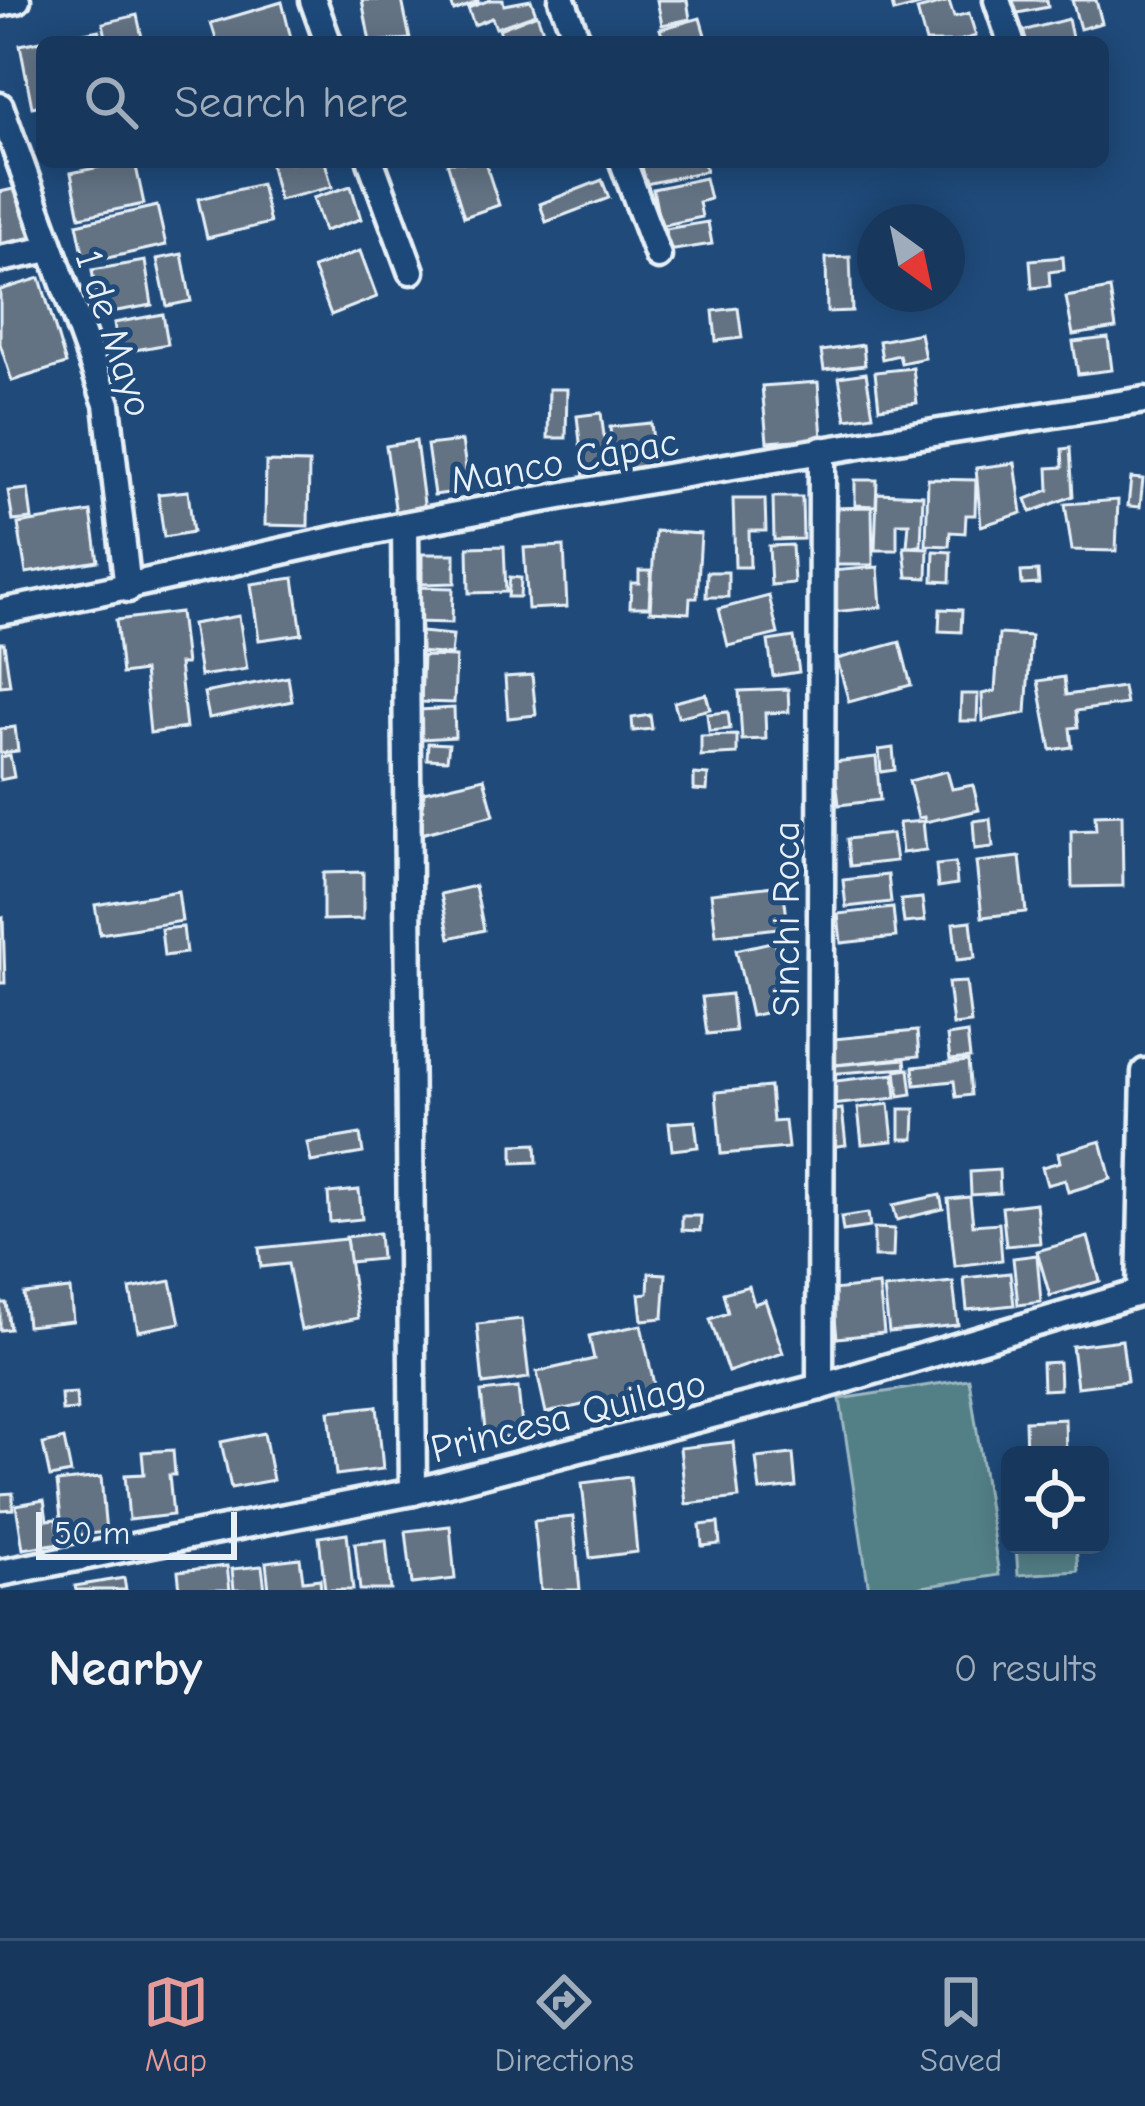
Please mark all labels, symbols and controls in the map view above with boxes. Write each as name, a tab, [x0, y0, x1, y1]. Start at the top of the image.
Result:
search box	[36, 36, 1109, 168]
icon: search	[78, 69, 144, 135]
text: Search here	[174, 76, 408, 128]
north arrow	[857, 204, 965, 312]
street label: 1 de Mayo	[66, 245, 162, 422]
street label: Manco Cápac	[447, 419, 682, 504]
street label: Sinchi Roca	[764, 821, 809, 1017]
street label: Princesa Quilago	[426, 1361, 710, 1472]
map controls	[1001, 1446, 1109, 1554]
button: locate	[1001, 1446, 1109, 1554]
scale bar	[36, 1506, 237, 1559]
text: 50 m	[54, 1514, 130, 1552]
text: Nearby	[48, 1639, 202, 1698]
text: 0 results	[954, 1646, 1097, 1691]
tab: Map	[143, 1969, 209, 2079]
tab: Directions	[495, 1969, 634, 2079]
tab: Saved	[920, 1969, 1002, 2079]

